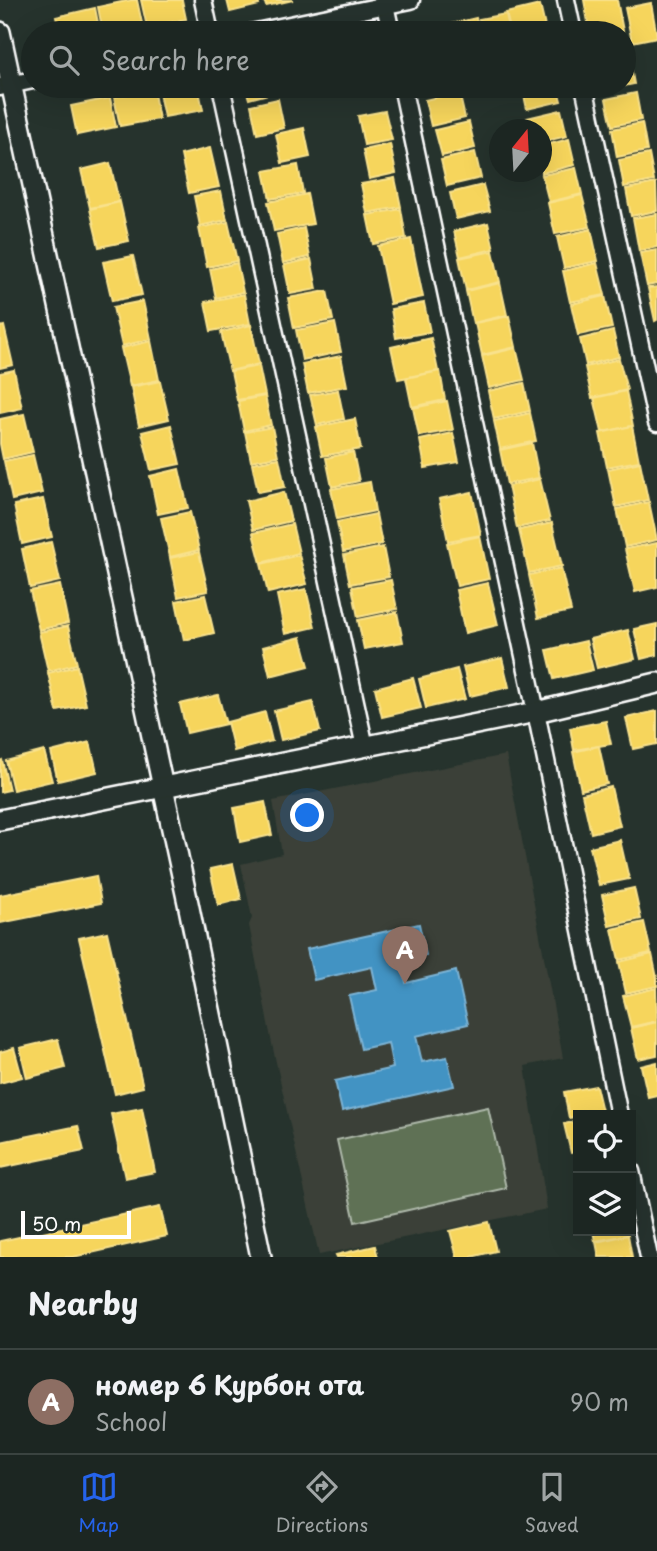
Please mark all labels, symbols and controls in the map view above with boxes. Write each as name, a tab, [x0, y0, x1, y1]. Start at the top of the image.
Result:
search box	[21, 21, 636, 98]
text: Search here	[101, 40, 250, 79]
icon: search	[45, 41, 83, 79]
north arrow	[489, 119, 552, 182]
your location	[290, 798, 324, 832]
pin: A	[382, 926, 428, 984]
map controls	[573, 1110, 636, 1236]
button: locate	[573, 1110, 636, 1173]
button: layers	[573, 1173, 636, 1236]
scale bar	[21, 1208, 131, 1240]
text: 50 m	[32, 1209, 81, 1237]
text: Nearby	[28, 1280, 138, 1325]
text: номер 6 Курбон ота	[95, 1365, 365, 1404]
text: A	[42, 1384, 60, 1419]
text: 90 m	[570, 1384, 629, 1419]
text: School	[95, 1404, 167, 1439]
tab: Map	[78, 1468, 119, 1538]
tab: Directions	[276, 1468, 368, 1538]
tab: Saved	[525, 1468, 579, 1538]

